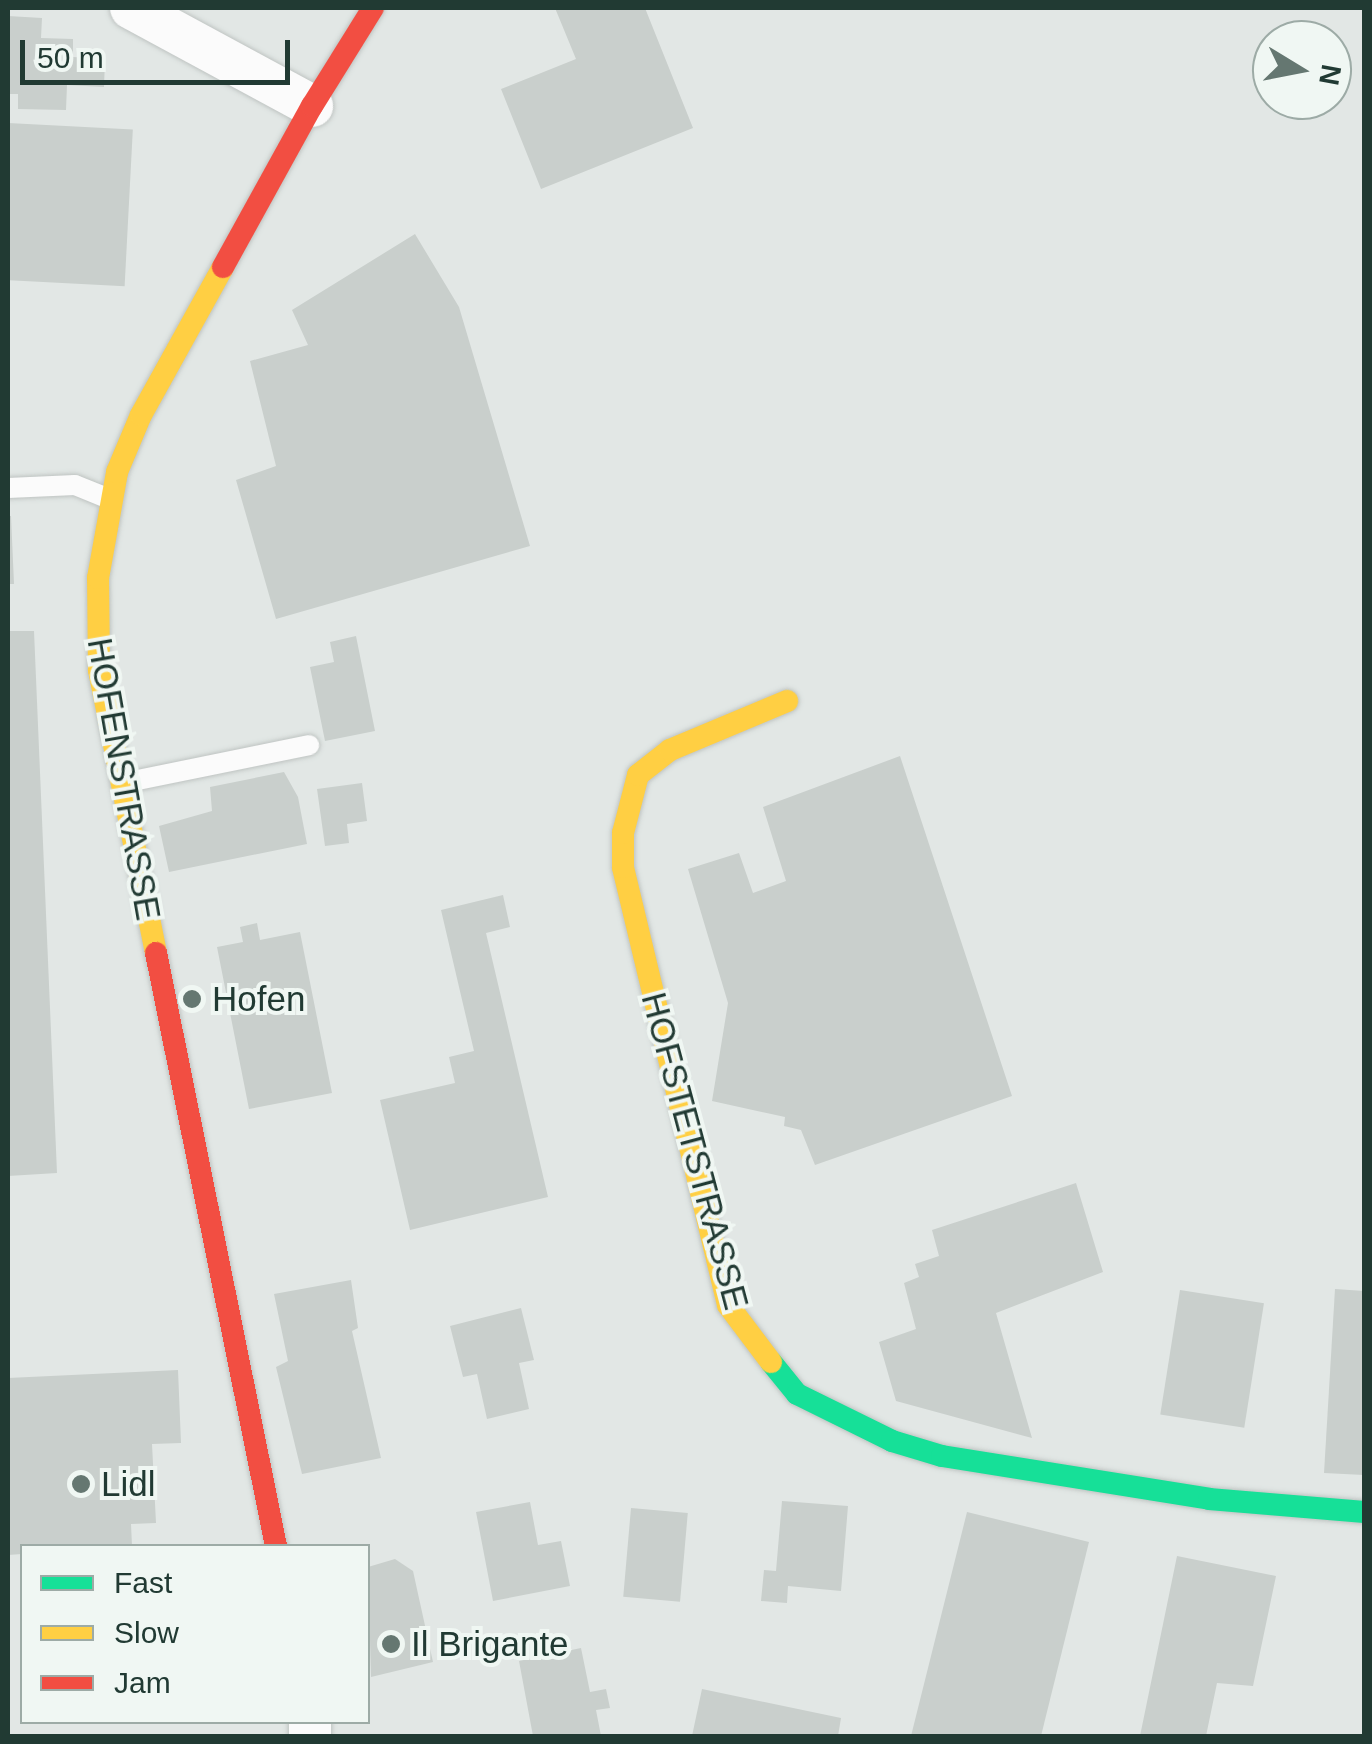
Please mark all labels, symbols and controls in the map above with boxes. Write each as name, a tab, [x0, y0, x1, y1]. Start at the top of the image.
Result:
scale bar	[25, 20, 295, 82]
north arrow	[1252, 20, 1352, 120]
text: 50 m	[37, 41, 104, 74]
text: N	[1313, 62, 1347, 88]
street label: HOFENSTRASSE	[78, 635, 170, 923]
place label: Hofen	[212, 978, 305, 1020]
marker: Hofen	[181, 988, 203, 1010]
street label: HOFSTETSTRASSE	[632, 988, 758, 1314]
place label: Lidl	[101, 1463, 155, 1505]
marker: Lidl	[70, 1473, 92, 1495]
legend	[20, 1544, 370, 1724]
text: Fast	[114, 1566, 172, 1599]
text: Slow	[114, 1616, 179, 1649]
place label: Il Brigante	[411, 1623, 569, 1665]
marker: Il Brigante	[380, 1633, 402, 1655]
text: Jam	[114, 1666, 171, 1699]

